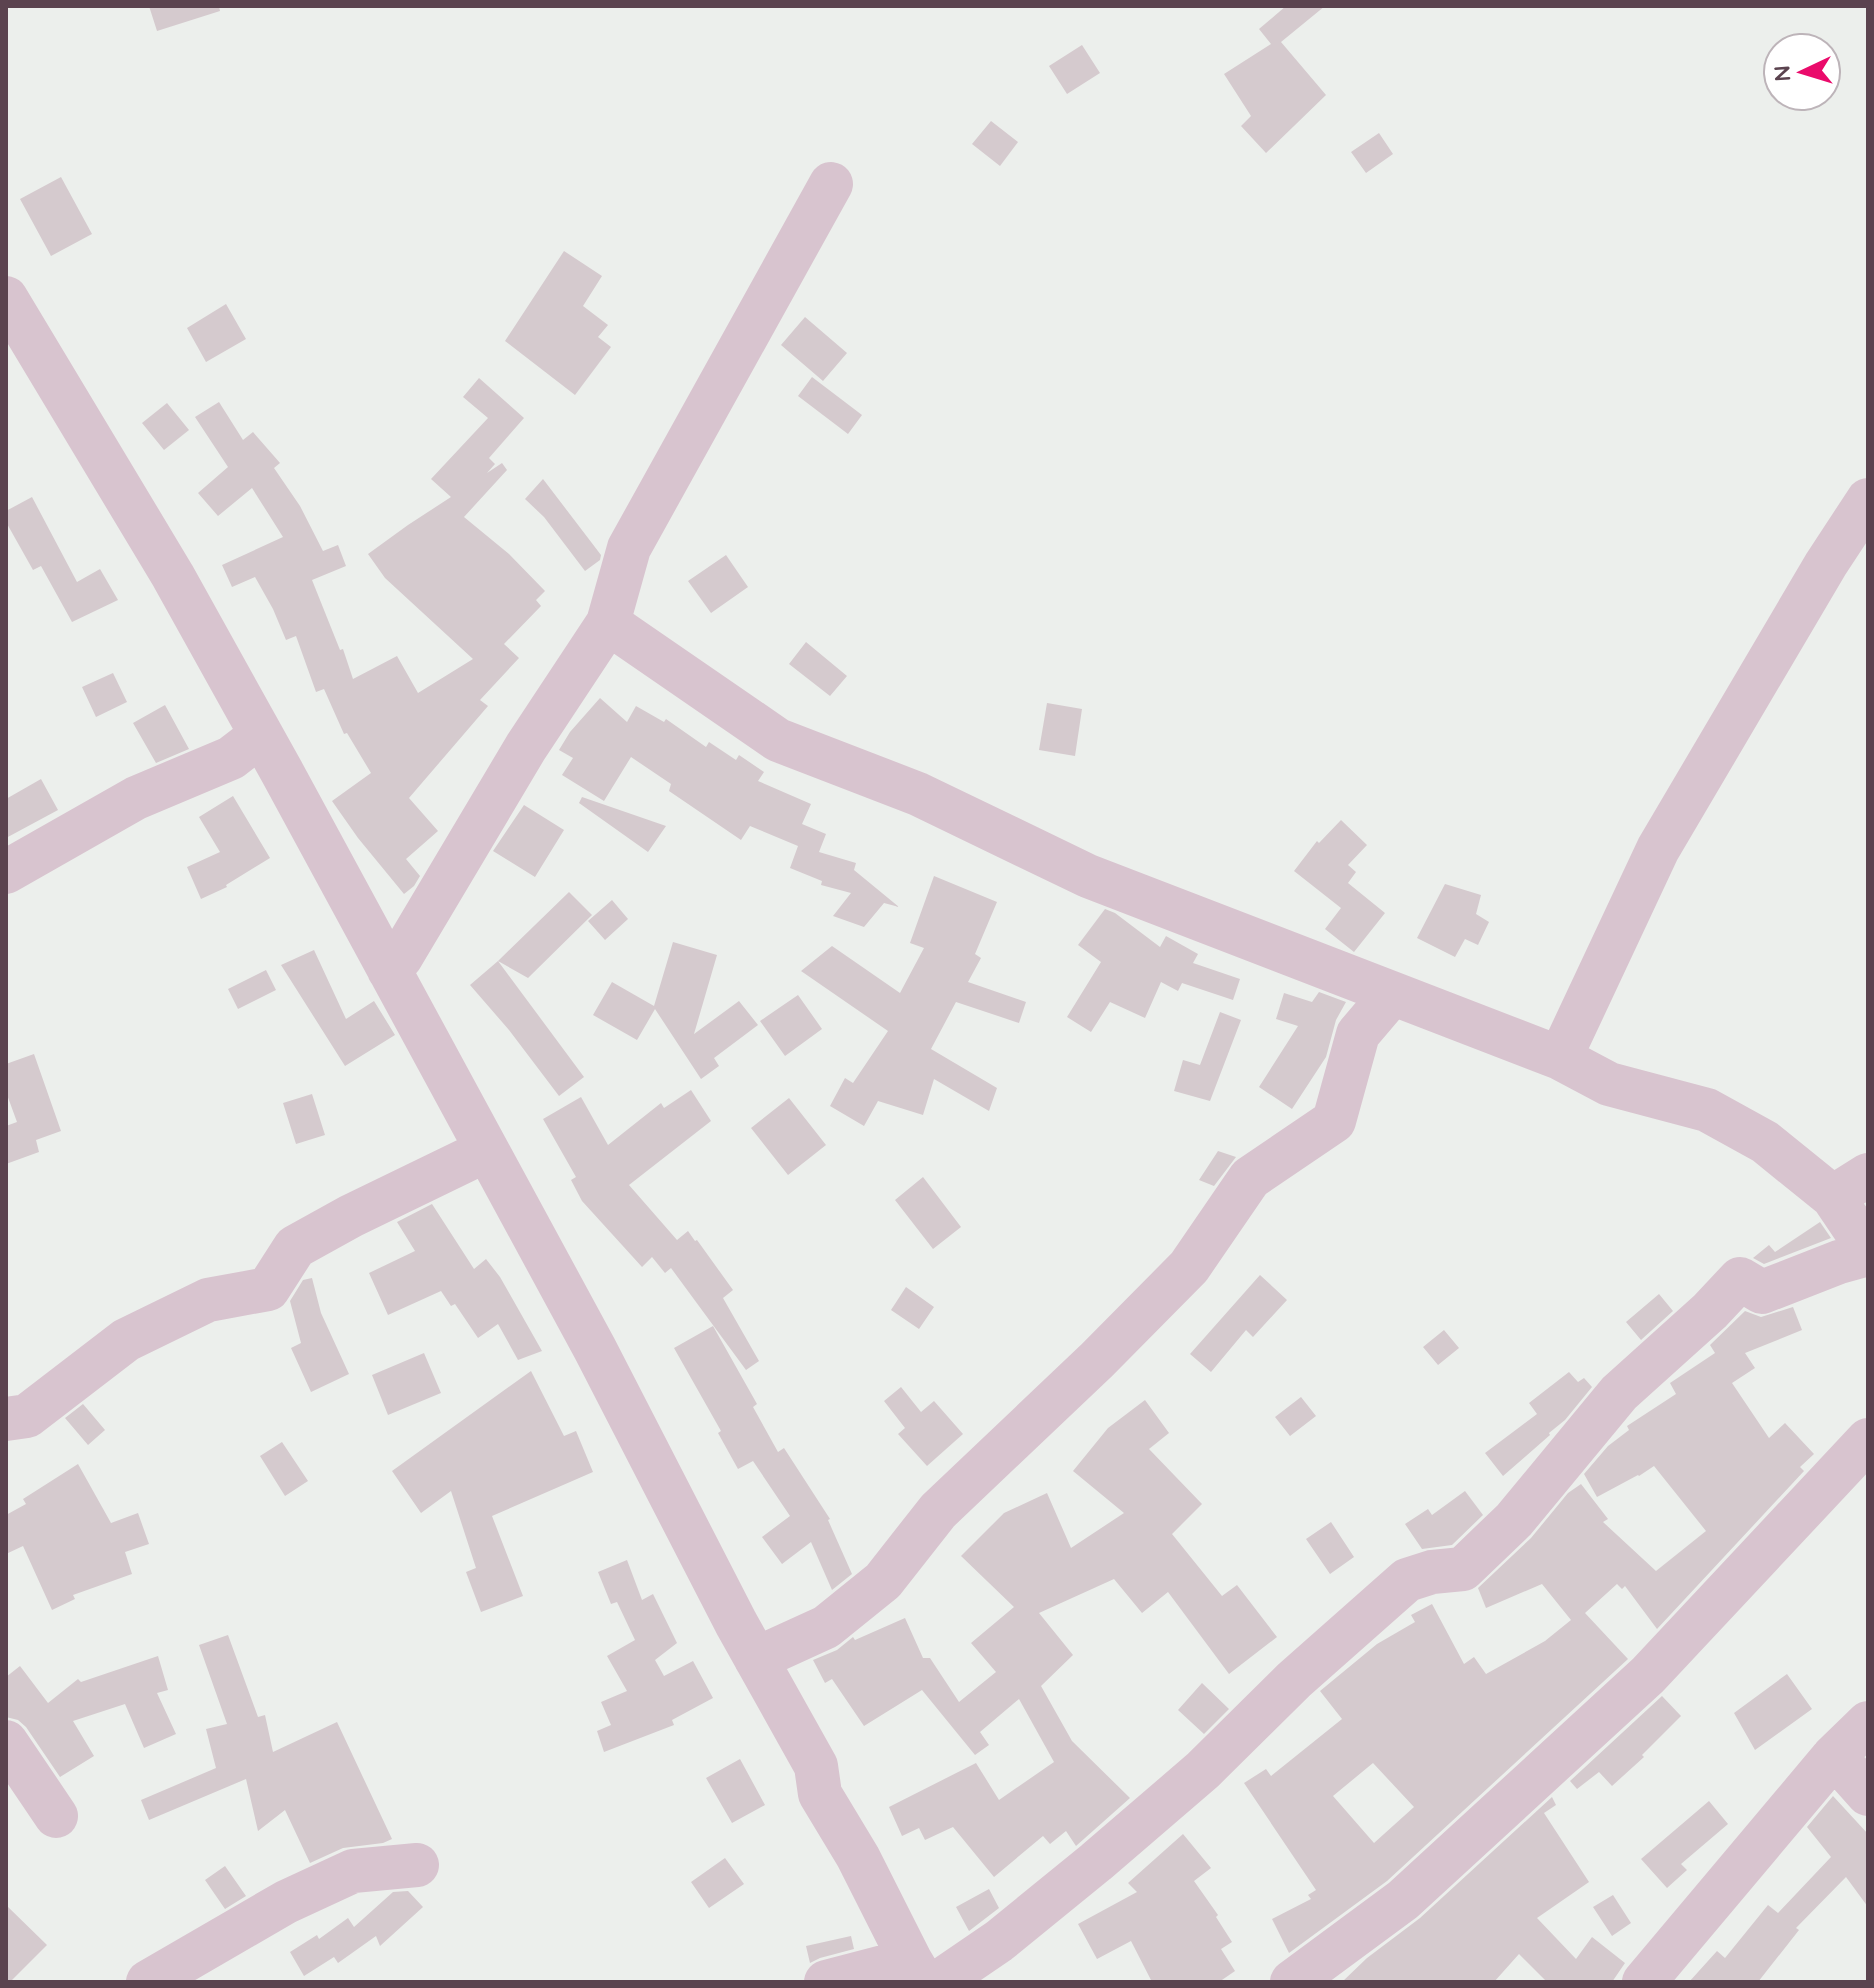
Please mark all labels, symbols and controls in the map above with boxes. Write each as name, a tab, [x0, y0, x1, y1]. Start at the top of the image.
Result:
north arrow	[1762, 32, 1842, 112]
text: N	[1768, 64, 1797, 82]

